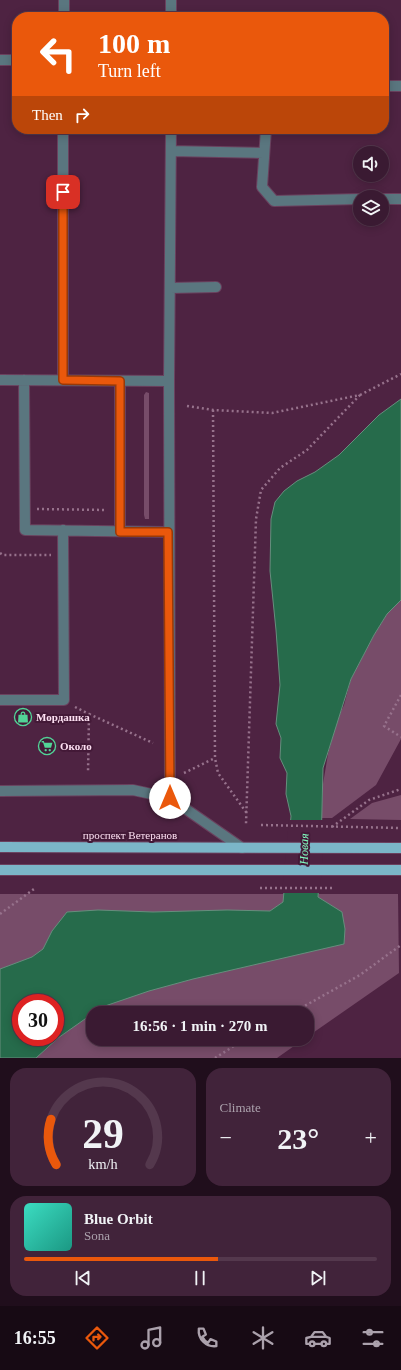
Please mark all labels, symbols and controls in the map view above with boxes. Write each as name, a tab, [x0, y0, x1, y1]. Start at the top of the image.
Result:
icon: left	[32, 28, 84, 80]
text: 100 m	[98, 28, 170, 59]
text: Turn left	[98, 61, 161, 81]
icon: right	[71, 104, 93, 126]
text: Then	[32, 107, 63, 123]
map controls	[353, 146, 389, 226]
button: sound	[353, 146, 389, 182]
pin	[46, 175, 80, 209]
icon: arrive	[52, 181, 74, 203]
button: layers	[353, 190, 389, 226]
shop icon: Мордашка	[13, 707, 33, 727]
place label: Мордашка	[36, 711, 90, 723]
supermarket icon: Около	[37, 736, 57, 756]
place label: Около	[60, 740, 92, 752]
position arrow	[149, 777, 191, 819]
street label: проспект Ветеранов	[83, 829, 177, 841]
water label: Новая	[297, 833, 311, 866]
speed limit sign: 30	[12, 994, 64, 1046]
text: 16:56 · 1 min · 270 m	[133, 1018, 268, 1034]
text: Climate	[220, 1100, 261, 1115]
text: 29	[82, 1111, 124, 1157]
text: 23°	[277, 1122, 319, 1155]
text: −	[220, 1125, 232, 1150]
text: +	[365, 1125, 377, 1150]
text: km/h	[88, 1156, 117, 1172]
text: Blue Orbit	[84, 1211, 153, 1227]
text: Sona	[84, 1228, 110, 1243]
icon: previous	[72, 1267, 94, 1289]
icon: pause	[189, 1267, 211, 1289]
icon: next	[307, 1267, 329, 1289]
icon: directions	[83, 1324, 111, 1352]
icon: music	[138, 1324, 166, 1352]
icon: phone	[193, 1324, 221, 1352]
icon: climate	[249, 1324, 277, 1352]
icon: car	[304, 1324, 332, 1352]
icon: filters	[359, 1324, 387, 1352]
text: 16:55	[14, 1328, 56, 1348]

